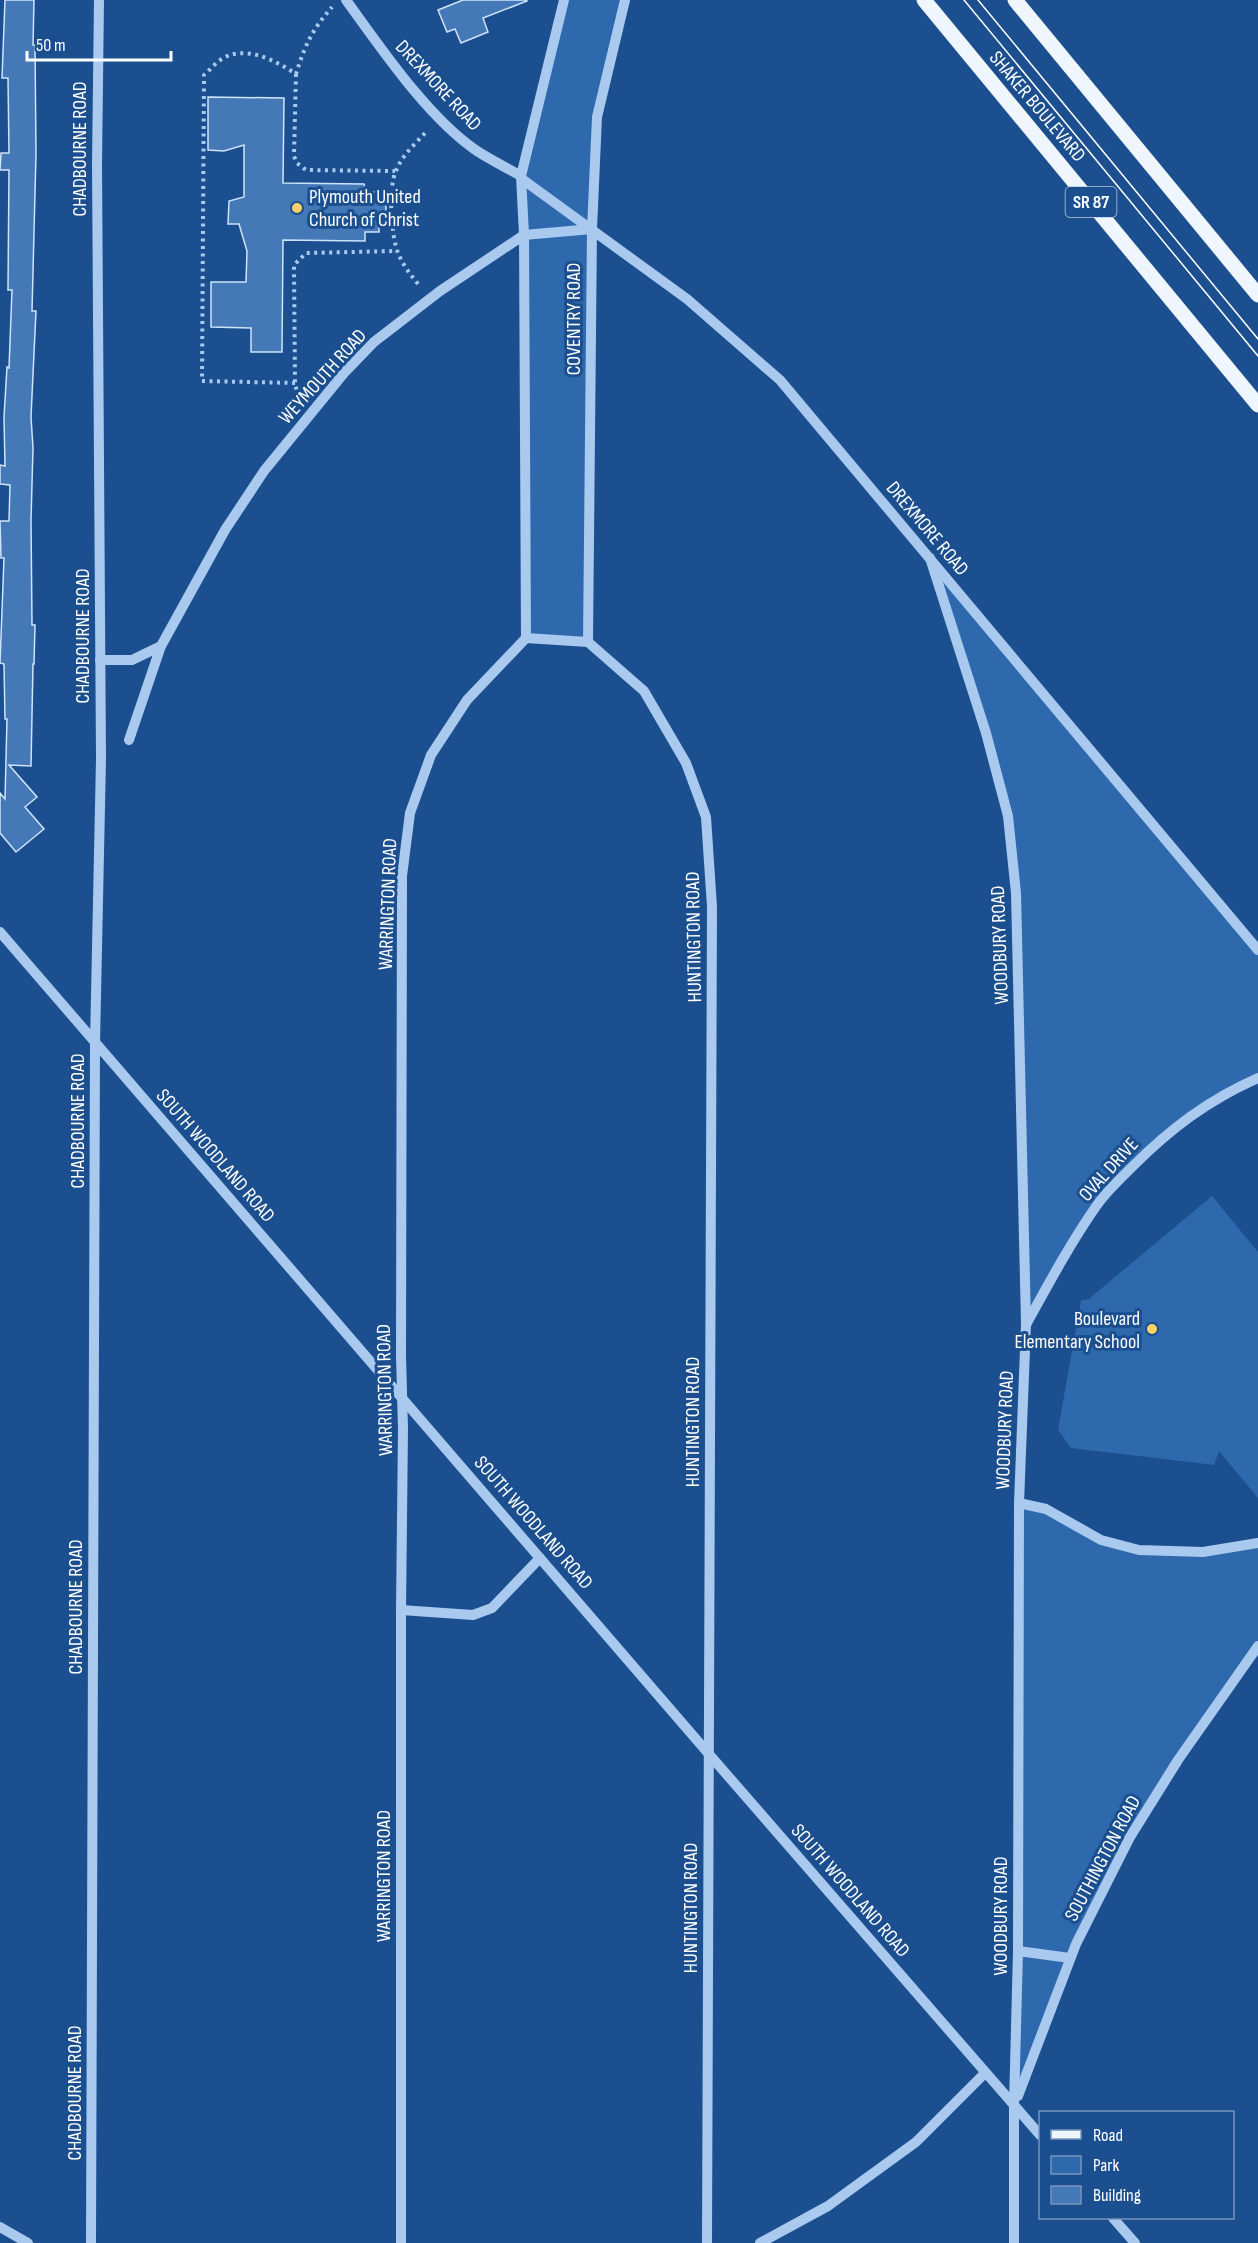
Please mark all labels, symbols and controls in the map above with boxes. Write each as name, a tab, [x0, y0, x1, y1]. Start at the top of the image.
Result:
scale bar	[27, 24, 171, 62]
text: 50 m	[36, 35, 66, 56]
street label: DREXMORE ROAD	[390, 35, 486, 136]
street label: SHAKER BOULEVARD	[984, 46, 1091, 167]
street label: CHADBOURNE ROAD	[68, 81, 92, 217]
place label: Plymouth United Church of Christ	[309, 185, 421, 232]
road number: SR 87	[1066, 187, 1116, 217]
marker: Plymouth United Church of Christ	[290, 201, 304, 215]
street label: COVENTRY ROAD	[562, 263, 586, 375]
street label: WEYMOUTH ROAD	[274, 324, 372, 429]
street label: DREXMORE ROAD	[881, 477, 974, 581]
street label: CHADBOURNE ROAD	[71, 568, 95, 704]
street label: WARRINGTON ROAD	[374, 838, 402, 970]
street label: HUNTINGTON ROAD	[681, 871, 707, 1003]
street label: WOODBURY ROAD	[986, 885, 1014, 1005]
street label: CHADBOURNE ROAD	[66, 1053, 90, 1189]
street label: SOUTH WOODLAND ROAD	[151, 1084, 280, 1227]
street label: OVAL DRIVE	[1074, 1133, 1144, 1207]
place label: Boulevard Elementary School	[1014, 1307, 1140, 1354]
marker: Boulevard Elementary School	[1145, 1322, 1159, 1336]
street label: WARRINGTON ROAD	[372, 1324, 398, 1456]
street label: HUNTINGTON ROAD	[681, 1357, 705, 1487]
street label: WOODBURY ROAD	[991, 1370, 1019, 1490]
street label: SOUTH WOODLAND ROAD	[469, 1451, 598, 1594]
street label: CHADBOURNE ROAD	[64, 1539, 88, 1675]
street label: SOUTHINGTON ROAD	[1060, 1792, 1146, 1925]
street label: WARRINGTON ROAD	[372, 1810, 396, 1942]
street label: SOUTH WOODLAND ROAD	[786, 1819, 915, 1962]
street label: HUNTINGTON ROAD	[679, 1843, 703, 1973]
street label: WOODBURY ROAD	[989, 1857, 1013, 1975]
street label: CHADBOURNE ROAD	[63, 2025, 87, 2161]
legend	[1039, 2111, 1234, 2219]
text: Road	[1093, 2125, 1123, 2146]
text: Park	[1093, 2155, 1119, 2176]
text: Building	[1093, 2185, 1141, 2206]

